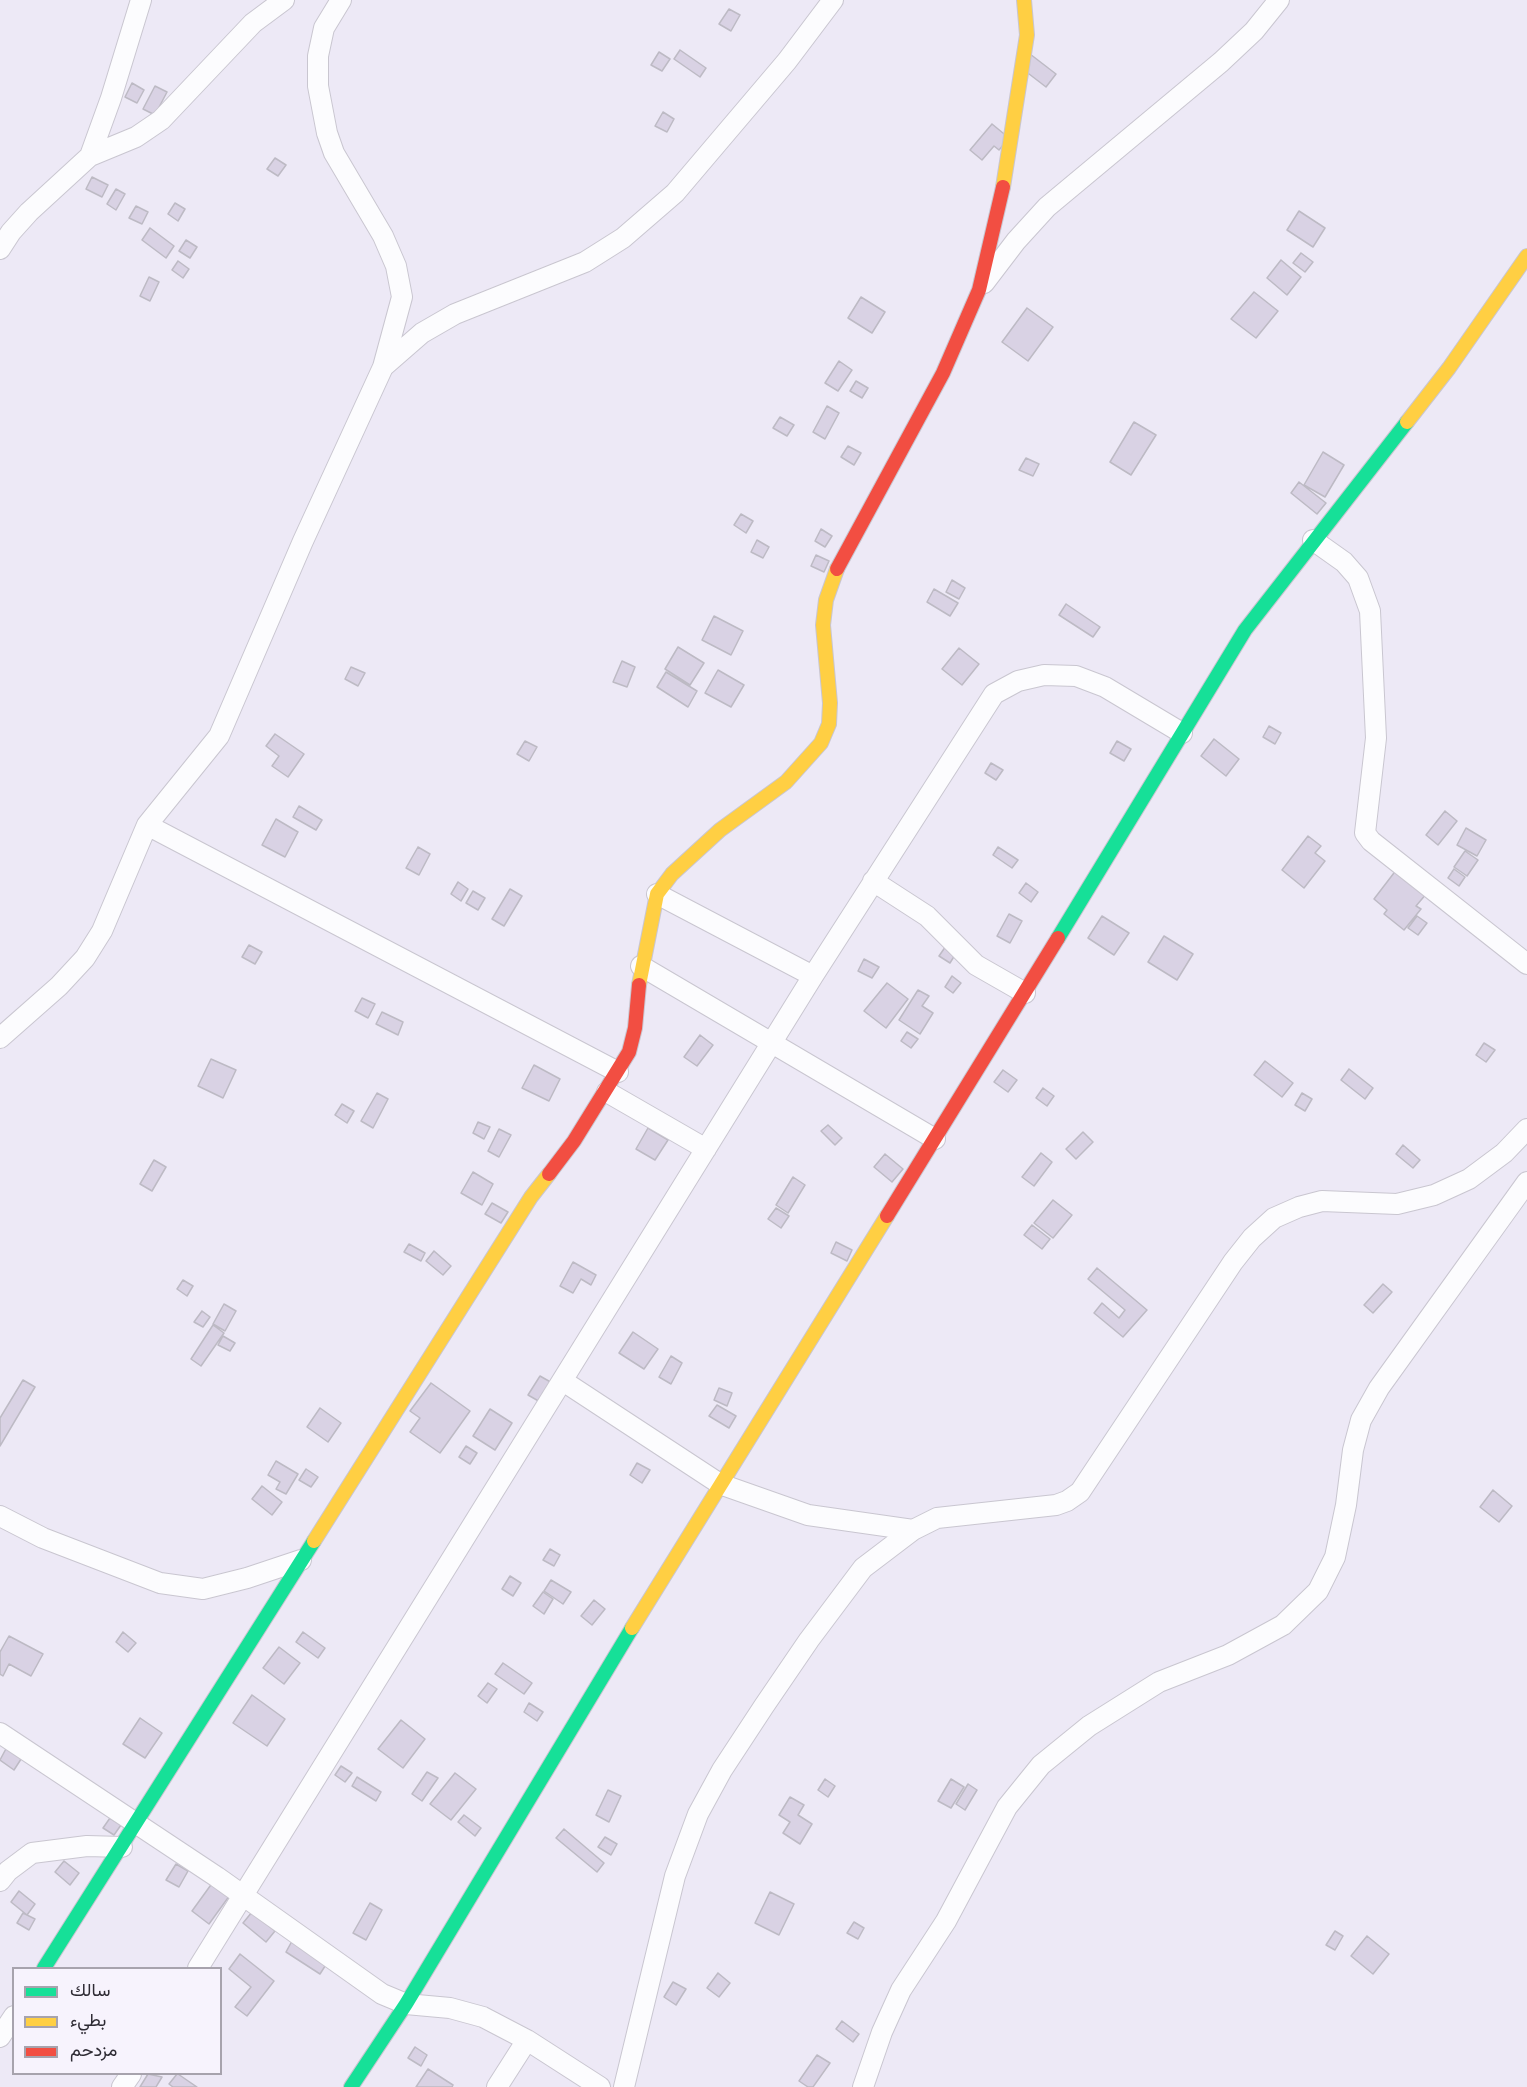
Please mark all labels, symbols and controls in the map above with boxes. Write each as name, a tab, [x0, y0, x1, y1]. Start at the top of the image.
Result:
legend	[12, 1967, 222, 2075]
text: سالك	[70, 1978, 110, 2001]
text: بطيء	[70, 2008, 106, 2031]
text: مزدحم	[70, 2038, 117, 2061]

